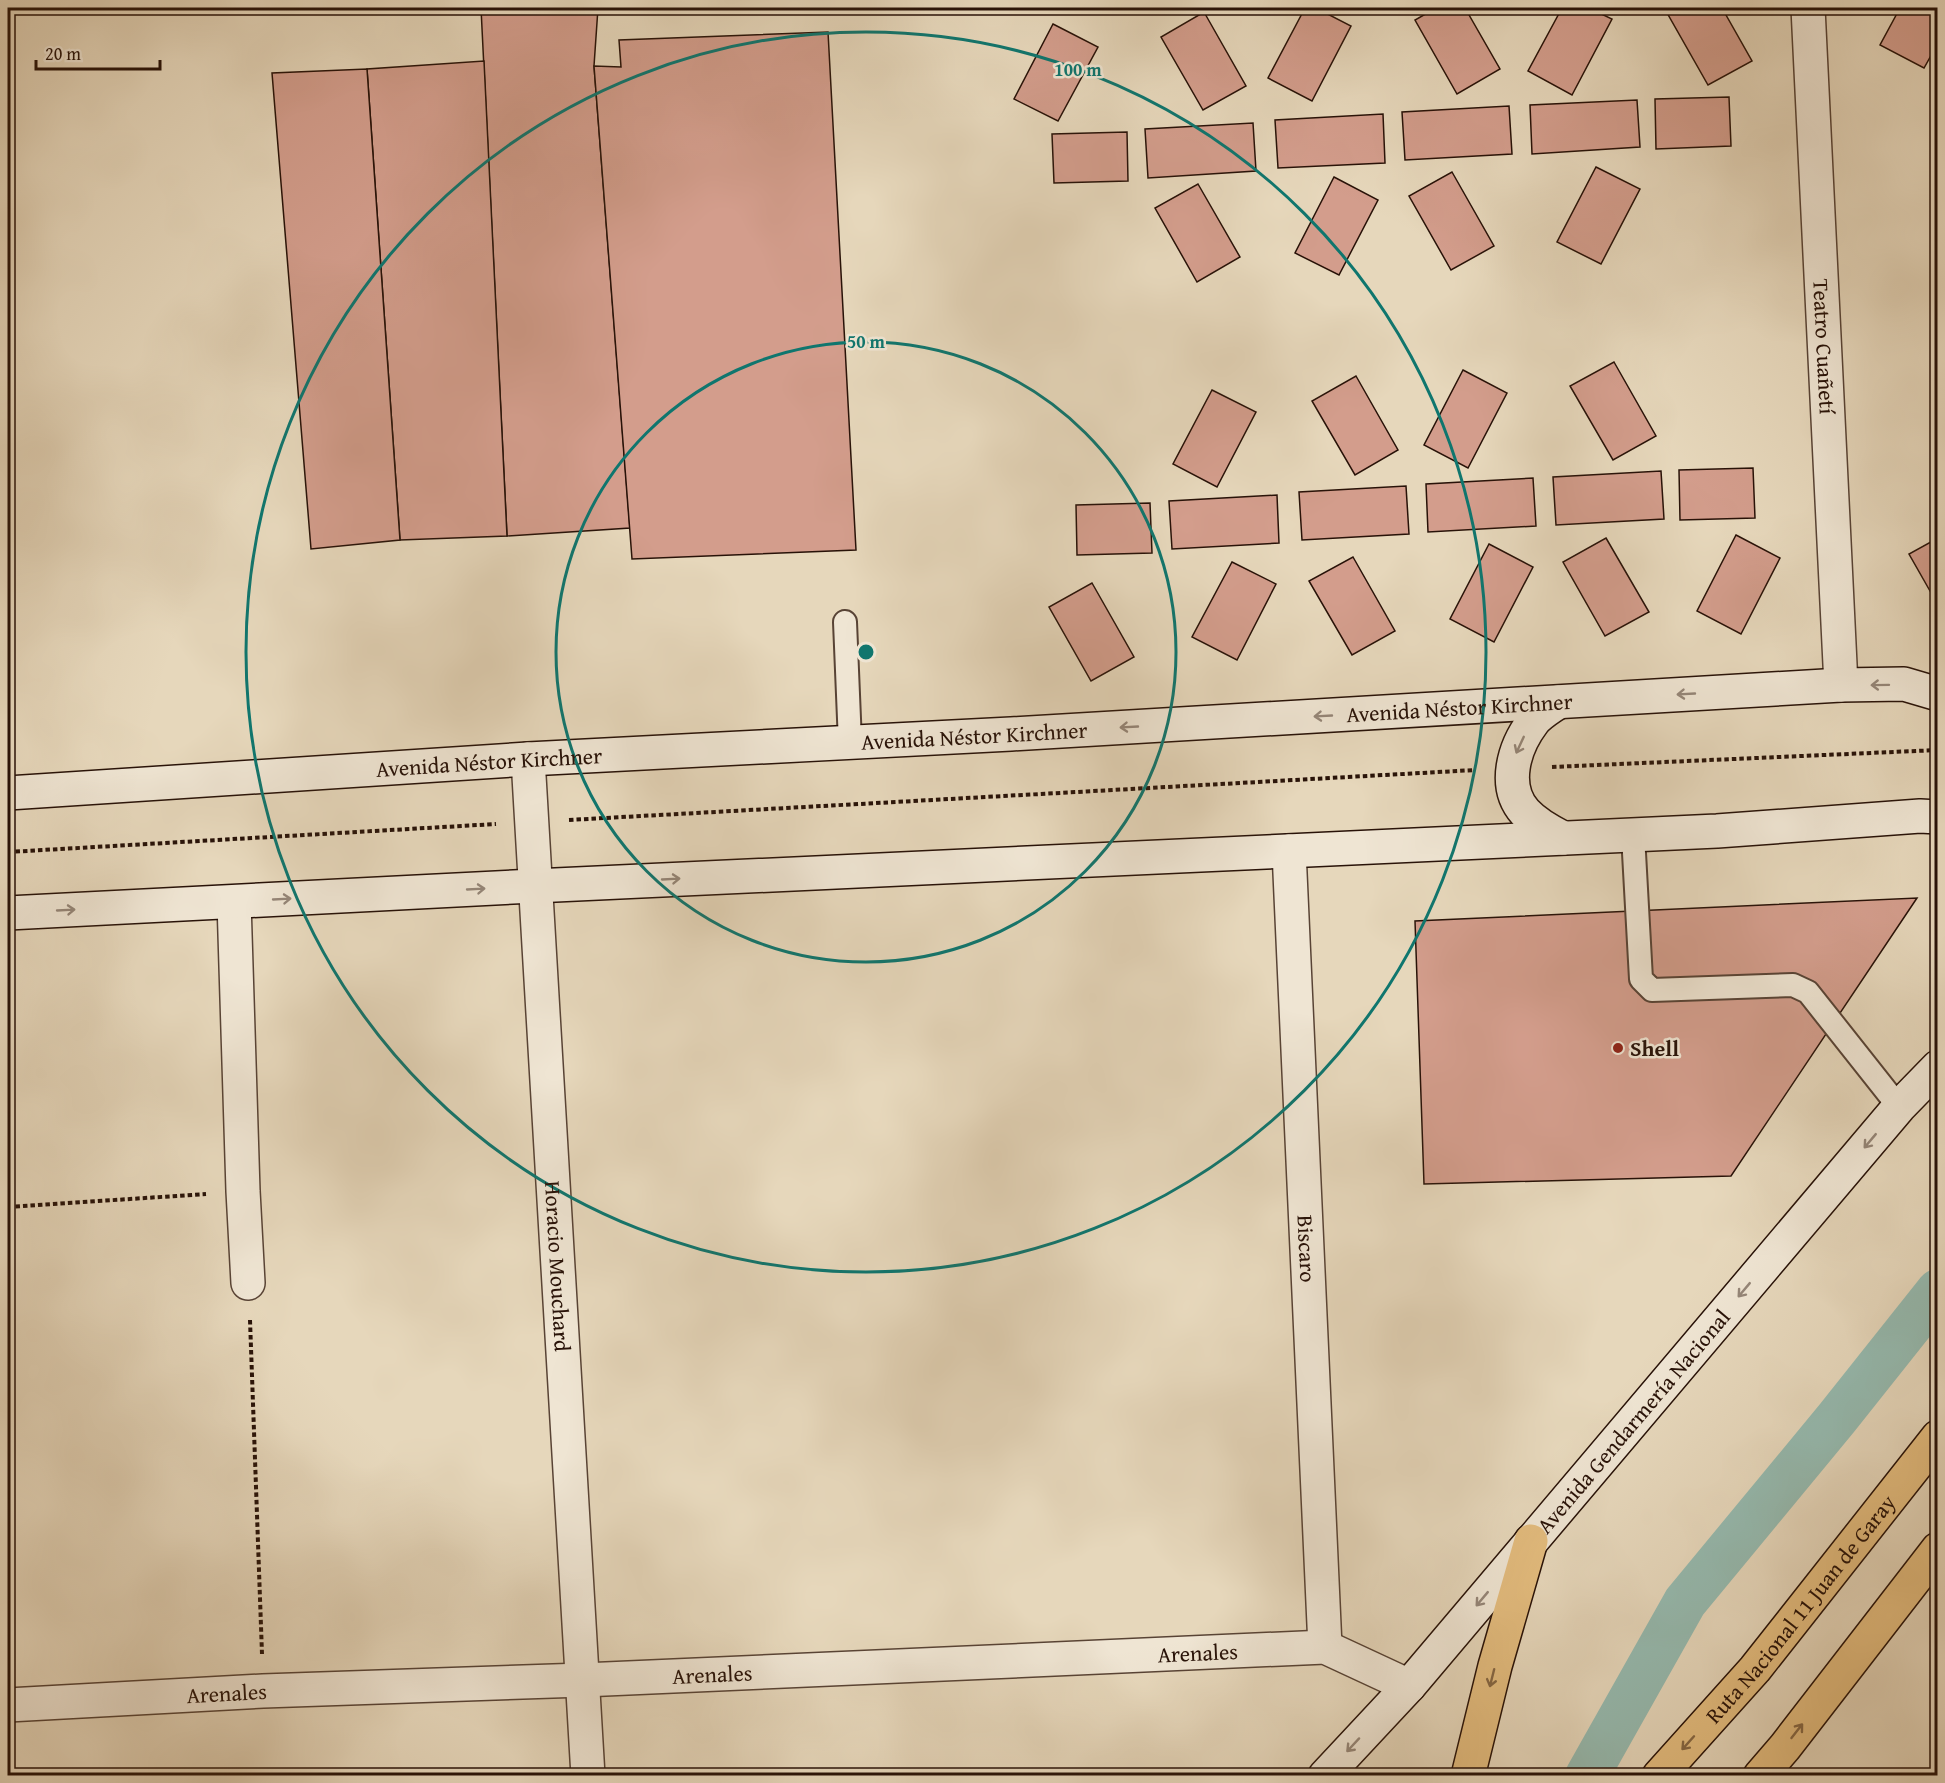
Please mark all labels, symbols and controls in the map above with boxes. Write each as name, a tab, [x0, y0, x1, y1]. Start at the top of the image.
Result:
scale bar	[36, 33, 160, 71]
text: 20 m	[45, 40, 81, 67]
text: 100 m	[1054, 56, 1102, 83]
street label: Teatro Cuañetí	[1805, 278, 1844, 416]
text: 50 m	[847, 328, 886, 355]
centre of rings	[856, 642, 876, 662]
one-way arrow	[1871, 679, 1891, 690]
street label: Avenida Néstor Kirchner	[1345, 685, 1573, 730]
one-way arrow	[1676, 689, 1696, 700]
one-way arrow	[1314, 710, 1334, 721]
street label: Avenida Néstor Kirchner	[860, 714, 1088, 758]
one-way arrow	[1119, 722, 1139, 733]
one-way arrow	[1514, 736, 1525, 754]
street label: Avenida Néstor Kirchner	[375, 739, 603, 785]
one-way arrow	[661, 874, 681, 885]
one-way arrow	[466, 883, 486, 894]
one-way arrow	[271, 894, 291, 905]
one-way arrow	[55, 905, 75, 916]
place label: Shell	[1630, 1032, 1679, 1064]
marker: Shell	[1611, 1041, 1625, 1055]
one-way arrow	[1863, 1133, 1877, 1148]
street label: Horacio Mouchard	[537, 1180, 579, 1353]
street label: Biscaro	[1289, 1214, 1324, 1283]
one-way arrow	[1737, 1282, 1751, 1297]
street label: Avenida Gendarmería Nacional	[1529, 1302, 1737, 1540]
street label: Ruta Nacional 11 Juan de Garay	[1698, 1488, 1903, 1730]
one-way arrow	[1475, 1591, 1489, 1606]
street label: Arenales	[1157, 1635, 1239, 1670]
street label: Arenales	[671, 1656, 753, 1692]
one-way arrow	[1486, 1668, 1498, 1687]
street label: Arenales	[186, 1675, 268, 1711]
one-way arrow	[1791, 1723, 1804, 1739]
one-way arrow	[1681, 1735, 1695, 1750]
one-way arrow	[1346, 1738, 1360, 1753]

